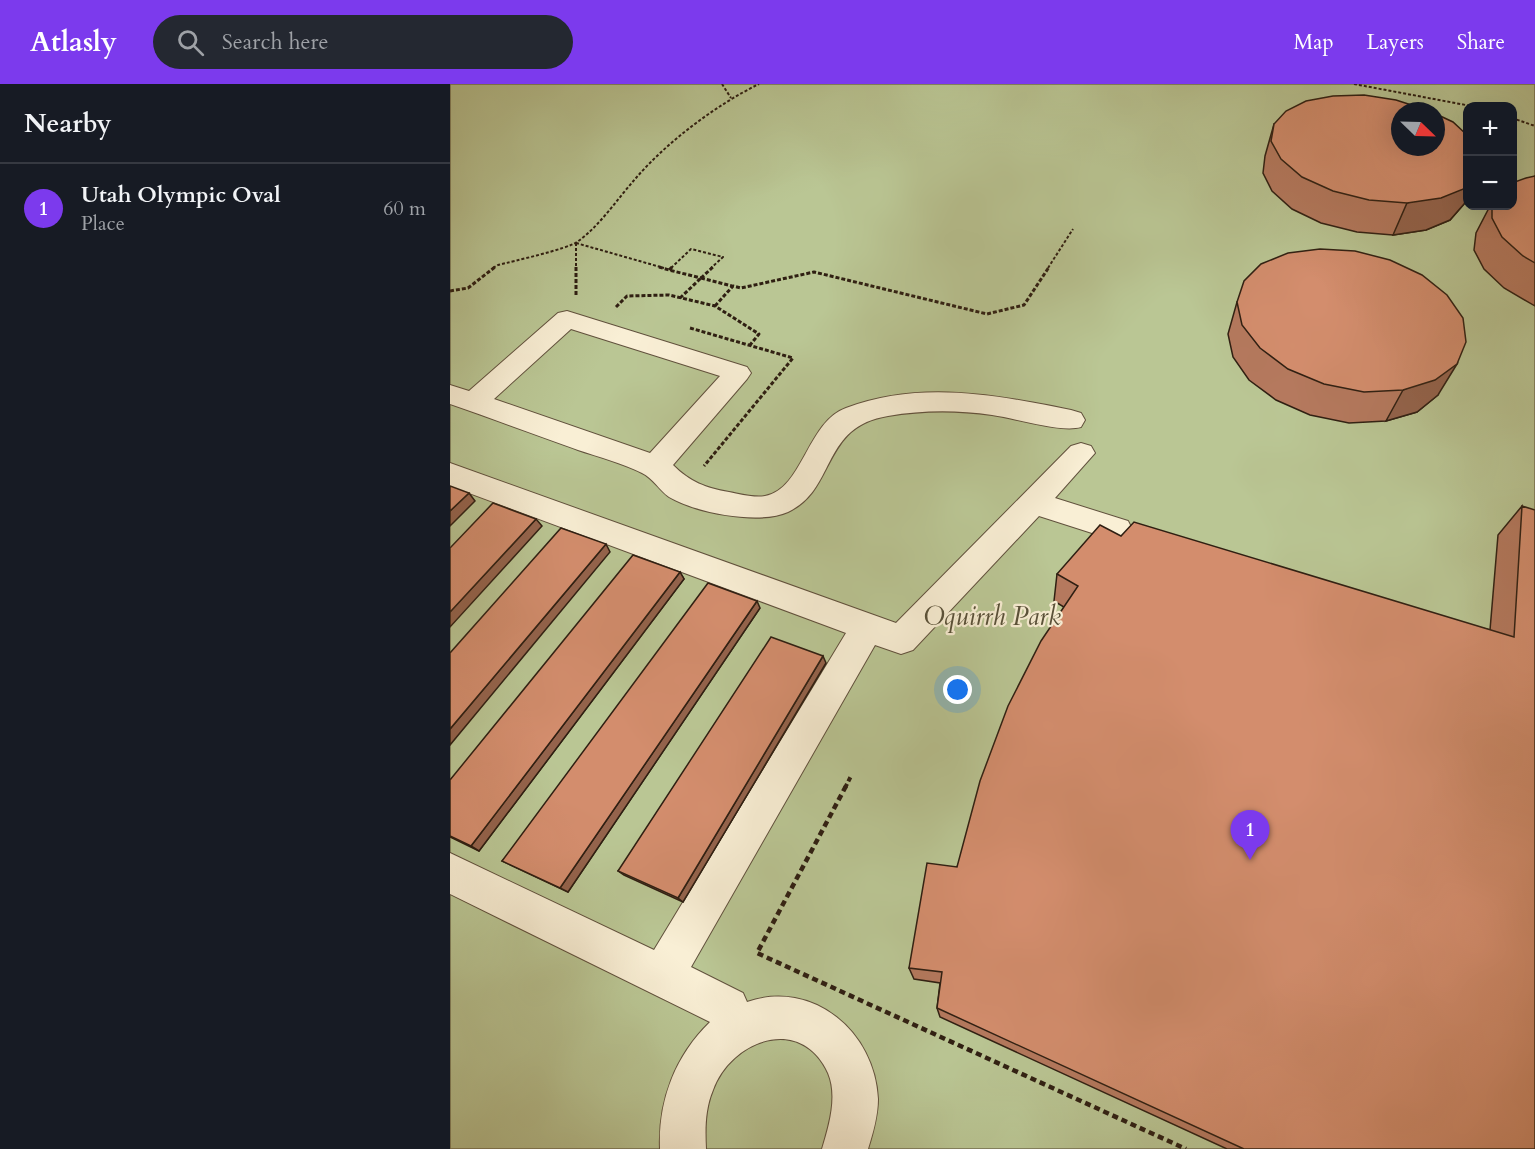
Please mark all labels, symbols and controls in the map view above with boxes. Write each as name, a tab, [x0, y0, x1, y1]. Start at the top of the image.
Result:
search box	[153, 15, 573, 69]
text: Atlasly	[30, 23, 117, 61]
icon: search	[174, 26, 207, 59]
text: Search here	[222, 27, 328, 57]
text: Map	[1294, 28, 1334, 57]
text: Layers	[1367, 28, 1424, 57]
text: Share	[1457, 28, 1505, 57]
north arrow	[1391, 102, 1445, 156]
map controls	[1463, 102, 1517, 210]
button: +	[1463, 102, 1517, 156]
text: Nearby	[24, 106, 112, 141]
button: −	[1463, 156, 1517, 210]
text: Utah Olympic Oval	[81, 180, 281, 210]
text: 1	[38, 195, 49, 222]
text: 60 m	[383, 195, 426, 222]
text: Place	[81, 210, 125, 237]
park label: Oquirrh Park	[923, 599, 1061, 634]
your location	[943, 675, 972, 704]
pin: 1	[1230, 810, 1270, 860]

